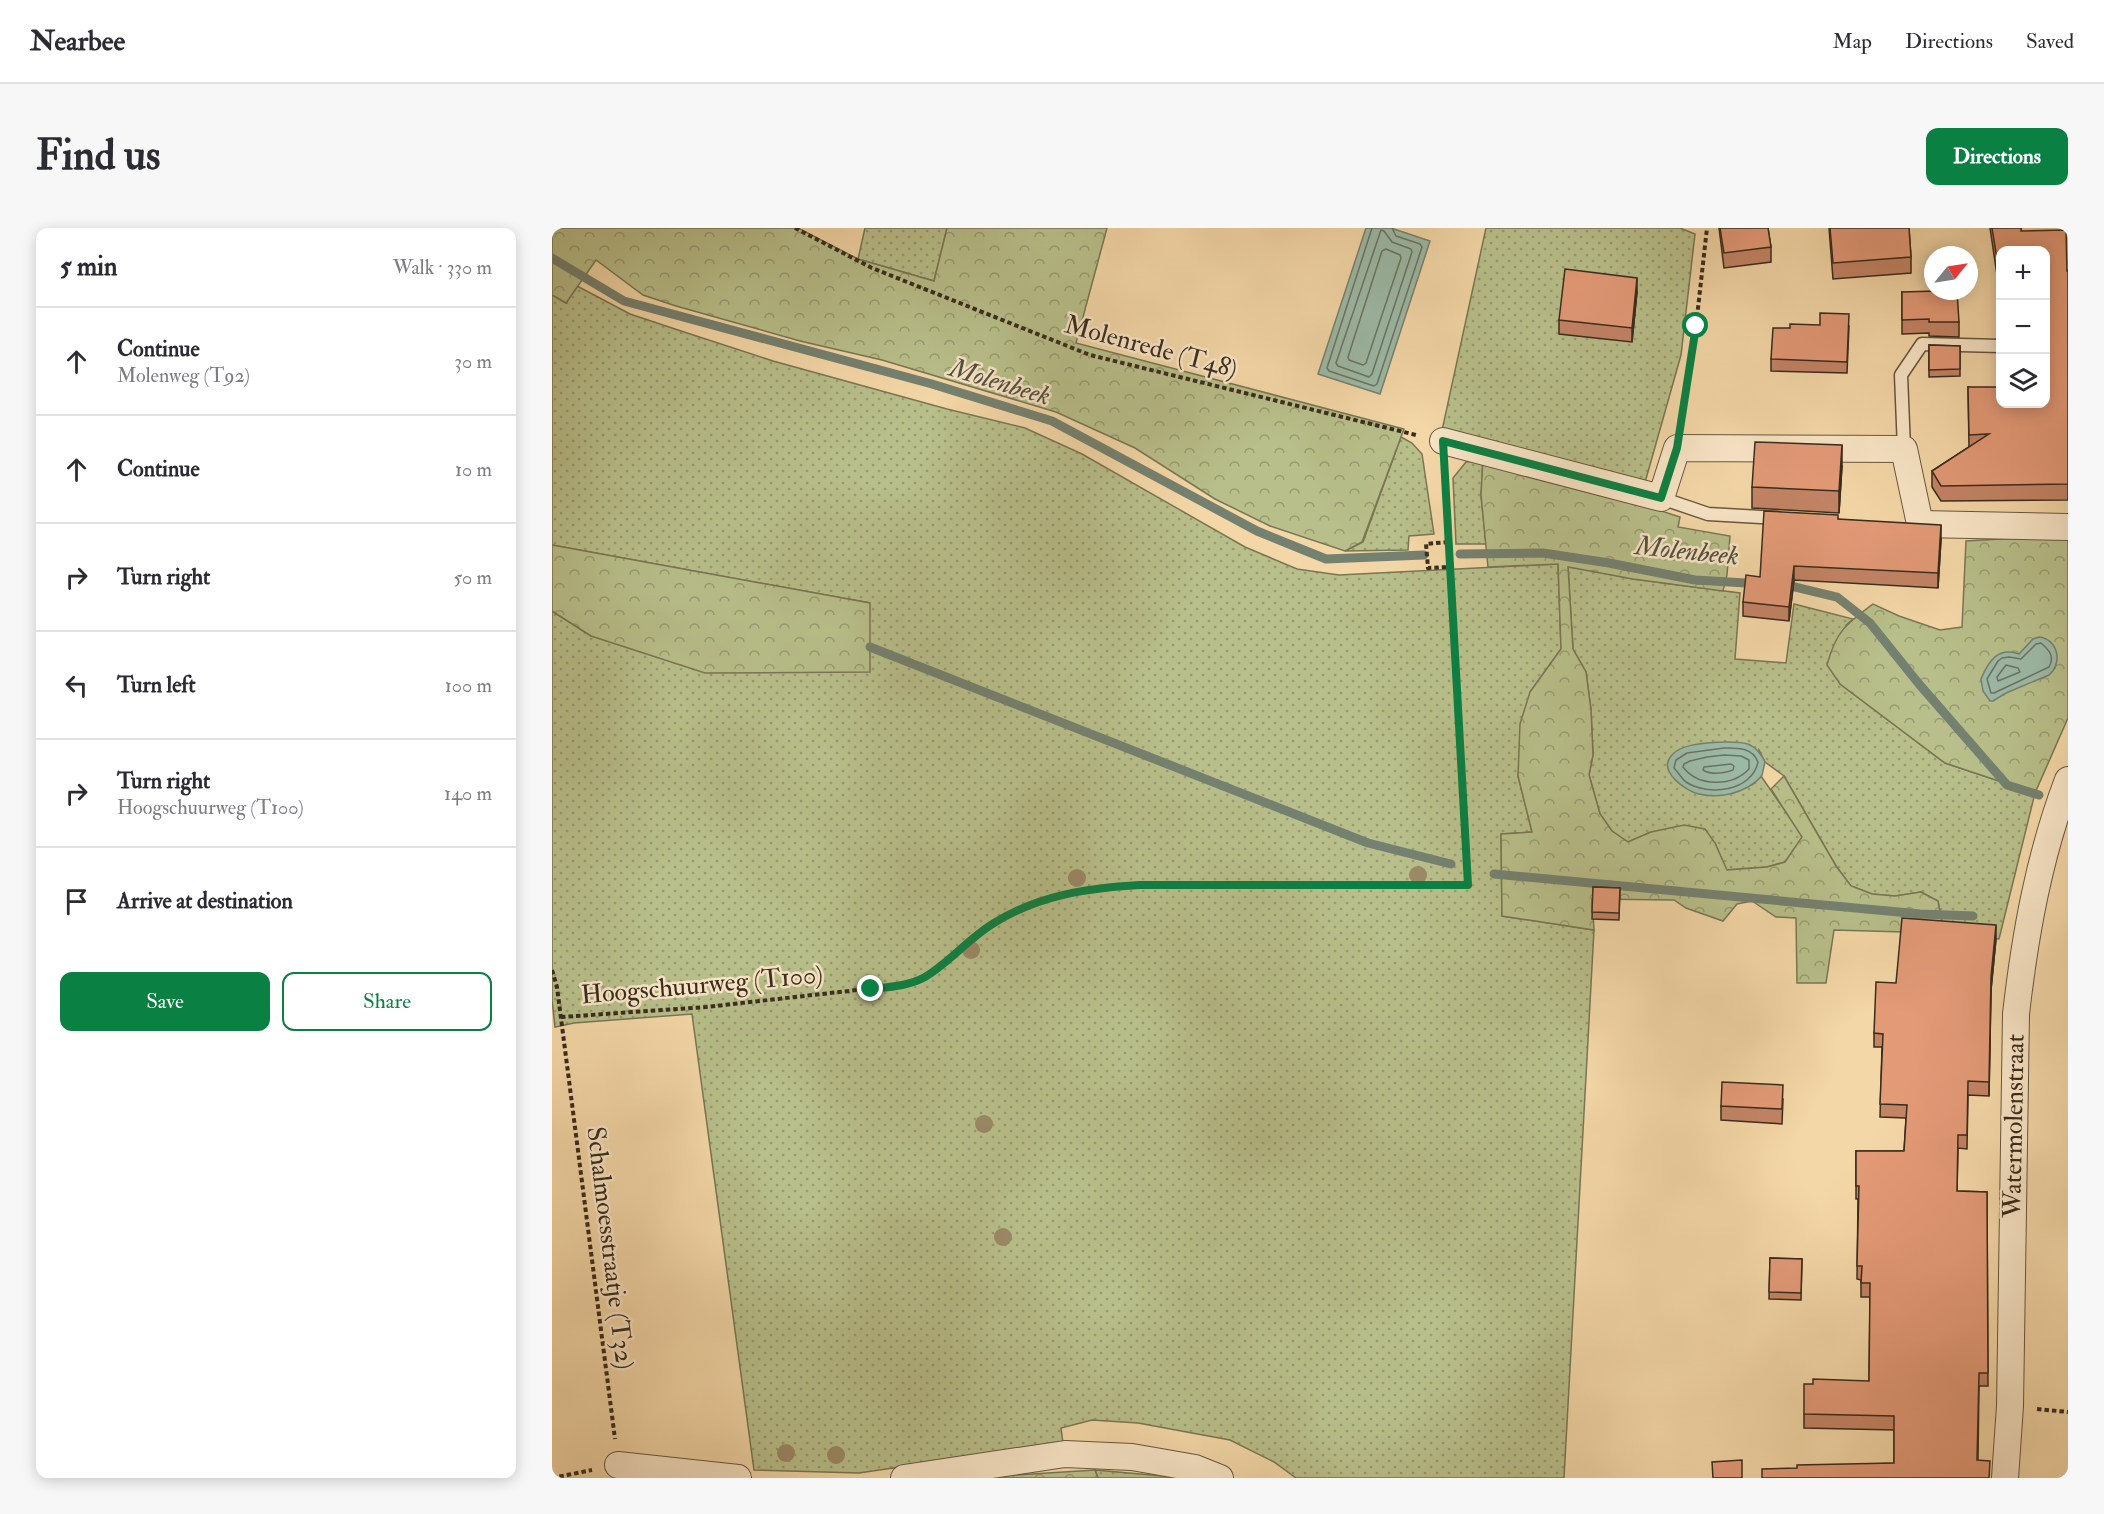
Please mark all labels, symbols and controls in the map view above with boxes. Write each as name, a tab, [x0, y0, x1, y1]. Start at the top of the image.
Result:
text: Nearbee	[30, 24, 125, 59]
text: Map	[1832, 28, 1872, 55]
text: Directions	[1905, 28, 1993, 55]
text: Saved	[2026, 28, 2074, 55]
button: Directions	[1926, 128, 2068, 185]
text: Find us	[36, 130, 160, 182]
north arrow	[1924, 246, 1978, 300]
map controls	[1996, 246, 2050, 408]
button: +	[1996, 246, 2050, 300]
text: 5 min	[60, 251, 117, 283]
text: Walk · 330 m	[393, 255, 492, 280]
button: −	[1996, 300, 2050, 354]
street label: Molenrede (T48)	[1061, 309, 1241, 385]
route start	[1682, 312, 1708, 338]
text: Continue	[117, 335, 200, 363]
icon: ahead	[60, 345, 93, 378]
text: 30 m	[454, 349, 492, 374]
water label: Molenbeek	[944, 350, 1054, 413]
button: layers	[1996, 354, 2050, 408]
text: Molenweg (T92)	[117, 363, 250, 388]
icon: ahead	[60, 453, 93, 486]
text: Continue	[117, 455, 200, 483]
text: 10 m	[455, 457, 492, 482]
water label: Molenbeek	[1632, 529, 1740, 573]
icon: right	[60, 561, 93, 594]
text: Turn right	[117, 563, 210, 591]
text: 50 m	[453, 565, 492, 590]
icon: left	[60, 669, 93, 702]
text: Turn left	[117, 671, 196, 699]
text: 100 m	[445, 673, 492, 698]
text: Turn right	[117, 767, 210, 795]
icon: right	[60, 777, 93, 810]
text: 140 m	[444, 781, 492, 806]
text: Hoogschuurweg (T100)	[117, 795, 304, 820]
icon: arrive	[60, 885, 93, 918]
text: Arrive at destination	[117, 887, 293, 915]
street label: Hoogschuurweg (T100)	[580, 958, 824, 1012]
button: Save	[60, 972, 270, 1031]
button: Share	[282, 972, 492, 1031]
route end	[857, 975, 883, 1001]
street label: Watermolenstraat	[1996, 1034, 2032, 1219]
street label: Schalmoesstraatje (T32)	[579, 1125, 641, 1371]

